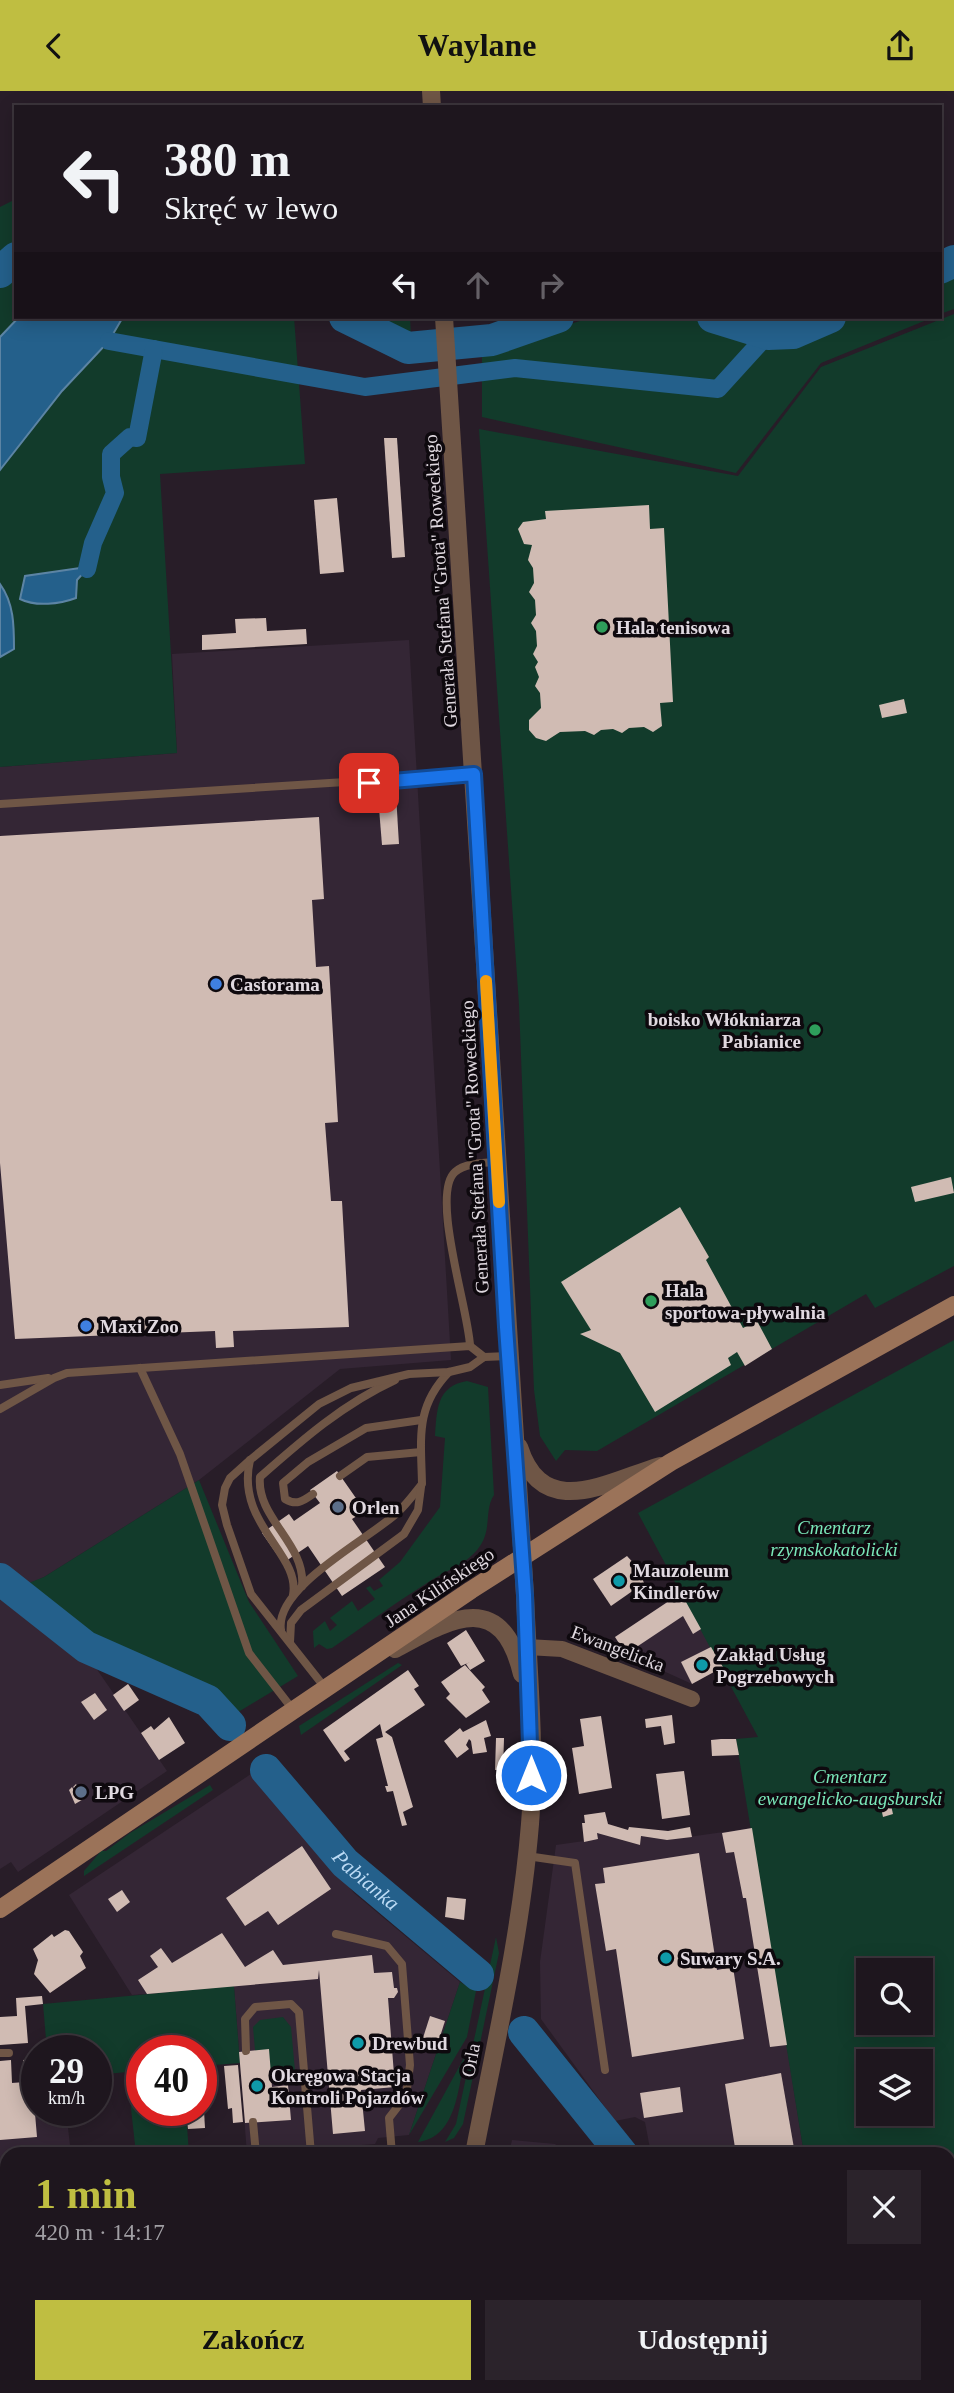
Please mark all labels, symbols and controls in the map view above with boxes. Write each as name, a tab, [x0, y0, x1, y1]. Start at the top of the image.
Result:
icon: back	[35, 27, 73, 65]
text: Waylane	[417, 27, 537, 63]
icon: share	[881, 27, 919, 65]
text: 380 m	[164, 132, 291, 187]
icon: left	[49, 133, 140, 224]
text: Skręć w lewo	[164, 190, 338, 226]
icon: left	[386, 266, 424, 304]
icon: ahead	[459, 266, 497, 304]
icon: right	[532, 266, 570, 304]
street label: Generała Stefana "Grota" Roweckiego	[420, 434, 461, 728]
place label: Hala tenisowa	[616, 617, 731, 638]
marker: Hala tenisowa	[594, 619, 610, 635]
pin	[339, 753, 399, 813]
icon: arrive	[350, 764, 388, 802]
place label: Castorama	[230, 974, 320, 995]
marker: Castorama	[208, 976, 224, 992]
street label: Generała Stefana "Grota" Roweckiego	[456, 1000, 493, 1294]
place label: boisko Włókniarza Pabianice	[648, 1009, 801, 1052]
marker: boisko Włókniarza Pabianice	[807, 1022, 823, 1038]
place label: Hala sportowa-pływalnia	[665, 1280, 826, 1323]
marker: Hala sportowa-pływalnia	[643, 1293, 659, 1309]
place label: Maxi Zoo	[100, 1316, 179, 1337]
marker: Maxi Zoo	[78, 1318, 94, 1334]
place label: Orlen	[352, 1497, 400, 1518]
marker: Orlen	[330, 1499, 346, 1515]
park label: Cmentarz rzymskokatolicki	[770, 1517, 898, 1560]
street label: Jana Kilińskiego	[381, 1543, 498, 1632]
place label: Mauzoleum Kindlerów	[633, 1560, 729, 1603]
marker: Mauzoleum Kindlerów	[611, 1573, 627, 1589]
street label: Ewangelicka	[568, 1621, 668, 1676]
place label: Zakłąd Usług Pogrzebowych	[716, 1644, 835, 1687]
marker: Zakłąd Usług Pogrzebowych	[694, 1657, 710, 1673]
position arrow	[494, 1738, 568, 1812]
park label: Cmentarz ewangelicko-augsburski	[758, 1766, 942, 1809]
place label: LPG	[95, 1782, 134, 1803]
marker: LPG	[73, 1784, 89, 1800]
water label: Pabianka	[327, 1844, 404, 1915]
place label: Suwary S.A.	[680, 1948, 781, 1969]
marker: Suwary S.A.	[658, 1950, 674, 1966]
map controls	[856, 1958, 933, 2126]
button: search	[856, 1958, 933, 2035]
place label: Drewbud	[372, 2033, 448, 2054]
speed limit sign: 40	[126, 2035, 217, 2126]
marker: Drewbud	[350, 2035, 366, 2051]
street label: Orla	[457, 2041, 484, 2079]
button: layers	[856, 2049, 933, 2126]
text: 29	[49, 2052, 84, 2091]
place label: Okręgowa Stacja Kontroli Pojazdów	[271, 2065, 425, 2108]
marker: Okręgowa Stacja Kontroli Pojazdów	[249, 2078, 265, 2094]
text: km/h	[48, 2088, 85, 2108]
button: close	[847, 2170, 921, 2244]
text: 1 min	[35, 2171, 137, 2217]
text: 420 m · 14:17	[35, 2220, 165, 2245]
button: Zakończ	[35, 2300, 471, 2380]
button: Udostępnij	[485, 2300, 921, 2380]

